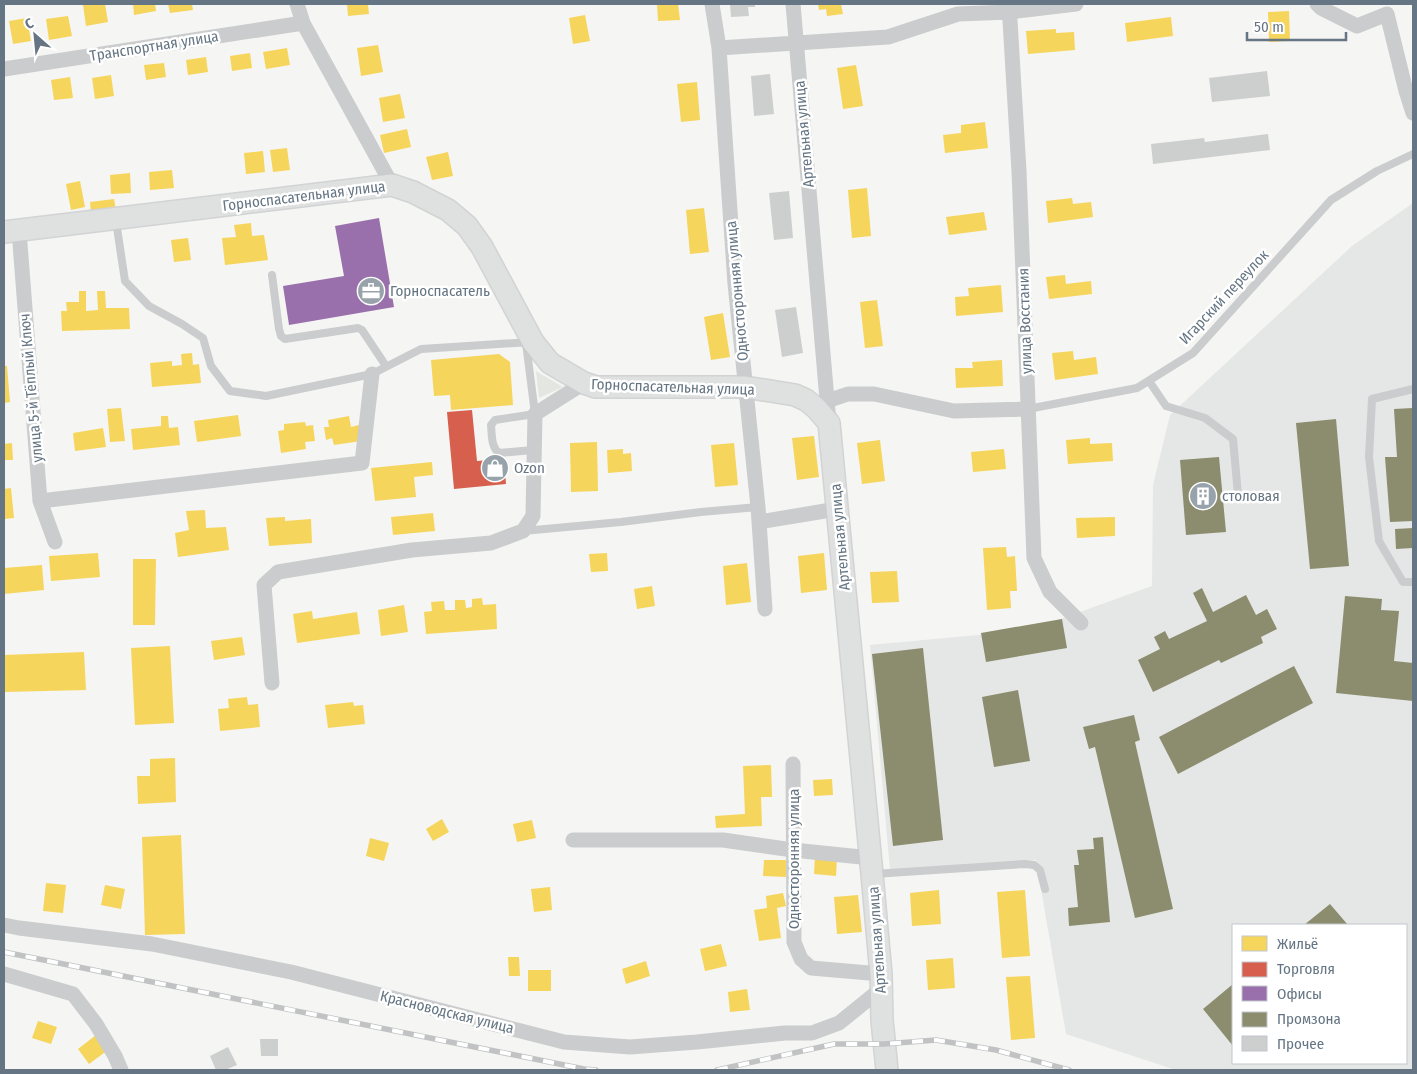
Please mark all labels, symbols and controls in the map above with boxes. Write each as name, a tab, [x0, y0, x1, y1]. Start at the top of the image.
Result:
north arrow	[10, 10, 60, 60]
scale bar	[1247, 10, 1346, 42]
text: С	[22, 14, 37, 33]
text: 50 m	[1254, 18, 1284, 36]
street label: Транспортная улица	[88, 27, 220, 65]
street label: Артельная улица	[790, 80, 818, 188]
street label: Горноспасательная улица	[222, 177, 386, 215]
street label: Односторонняя улица	[722, 220, 752, 362]
street label: Игарский переулок	[1176, 246, 1272, 348]
street label: улица Восстания	[1014, 268, 1036, 374]
office icon: Горноспасатель	[356, 276, 386, 306]
place label: Горноспасатель	[390, 282, 490, 300]
street label: улица 5-й Тёплый Ключ	[16, 313, 46, 463]
street label: Горноспасательная улица	[591, 375, 755, 399]
shop icon: Ozon	[480, 453, 510, 483]
place label: Ozon	[514, 459, 545, 477]
building icon: столовая	[1188, 481, 1218, 511]
street label: Артельная улица	[826, 483, 854, 591]
place label: столовая	[1222, 487, 1280, 505]
street label: Односторонняя улица	[785, 789, 803, 929]
street label: Артельная улица	[864, 886, 890, 994]
legend	[1232, 924, 1407, 1064]
text: Жильё	[1277, 935, 1318, 953]
text: Торговля	[1277, 960, 1335, 978]
text: Офисы	[1277, 985, 1322, 1003]
street label: Красноводская улица	[378, 987, 516, 1037]
text: Промзона	[1277, 1010, 1341, 1028]
text: Прочее	[1277, 1035, 1324, 1053]

